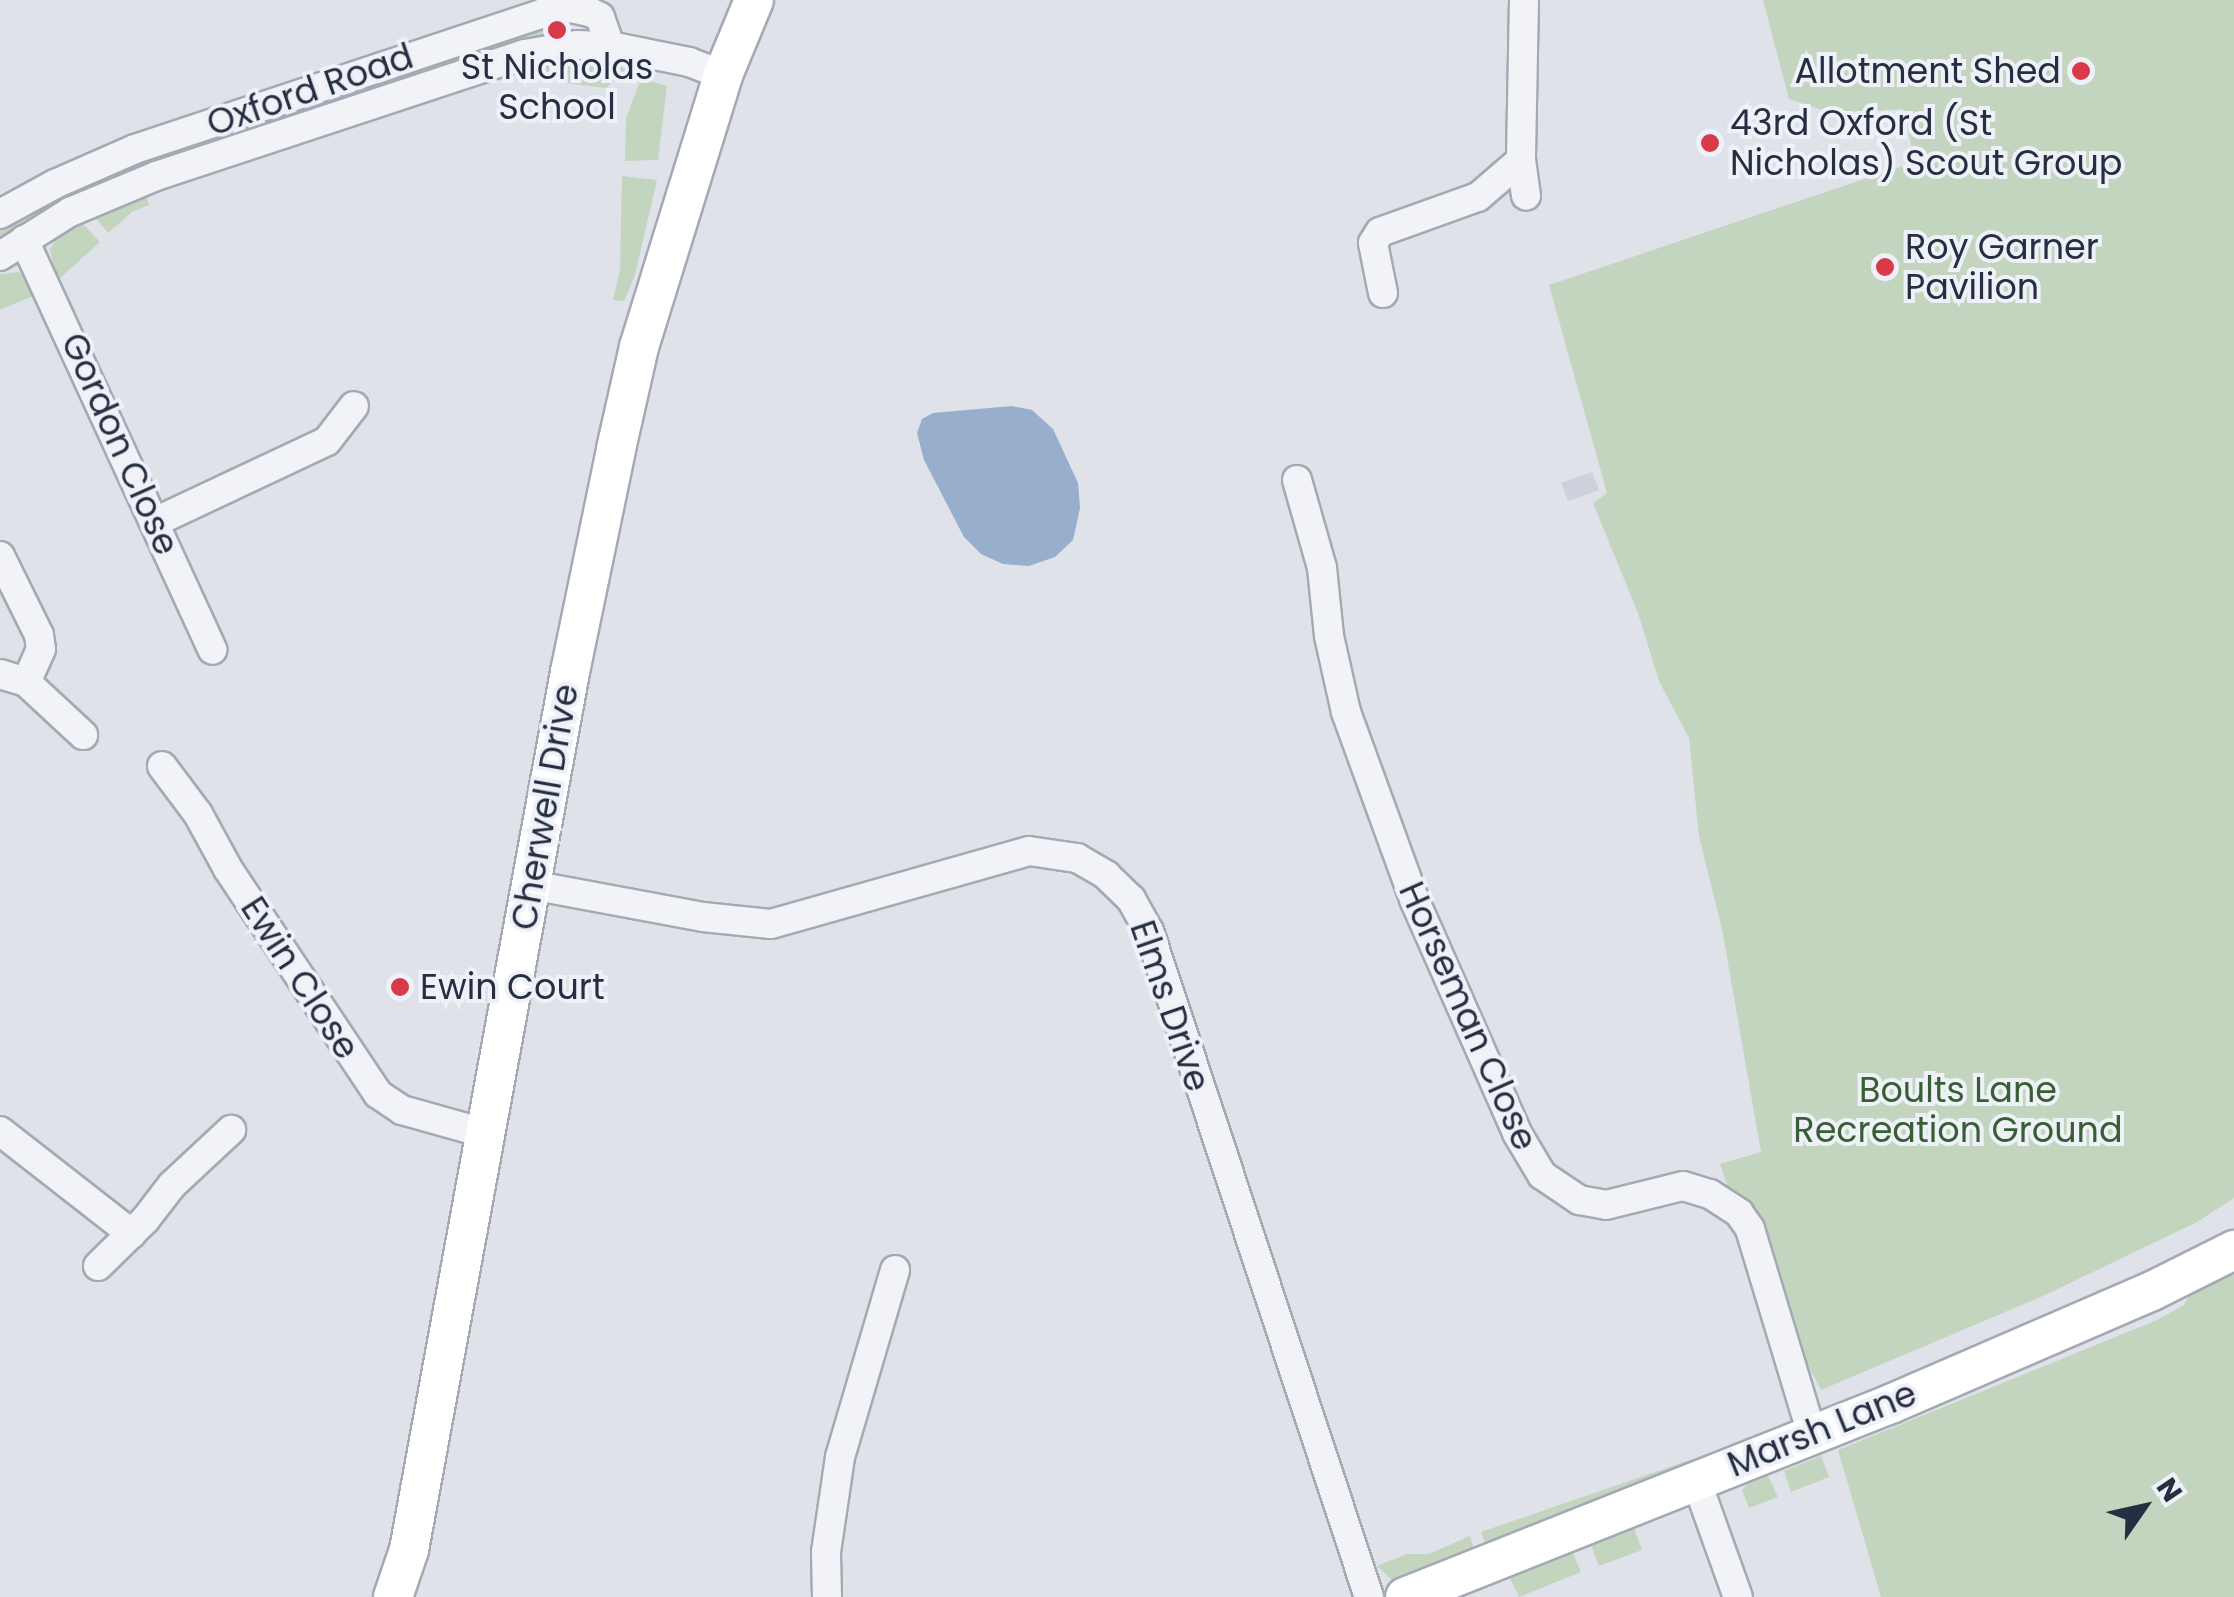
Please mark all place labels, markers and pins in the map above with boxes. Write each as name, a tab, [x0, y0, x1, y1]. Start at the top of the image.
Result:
marker: St Nicholas School	[546, 19, 568, 41]
place label: St Nicholas School	[461, 46, 653, 128]
place label: Allotment Shed	[1795, 50, 2061, 92]
marker: Allotment Shed	[2070, 60, 2092, 82]
place label: 43rd Oxford (St Nicholas) Scout Group	[1730, 102, 2122, 184]
marker: 43rd Oxford (St Nicholas) Scout Group	[1699, 132, 1721, 154]
place label: Roy Garner Pavilion	[1905, 226, 2099, 308]
marker: Roy Garner Pavilion	[1874, 256, 1896, 278]
place label: Ewin Court	[420, 966, 605, 1008]
marker: Ewin Court	[389, 976, 411, 998]

